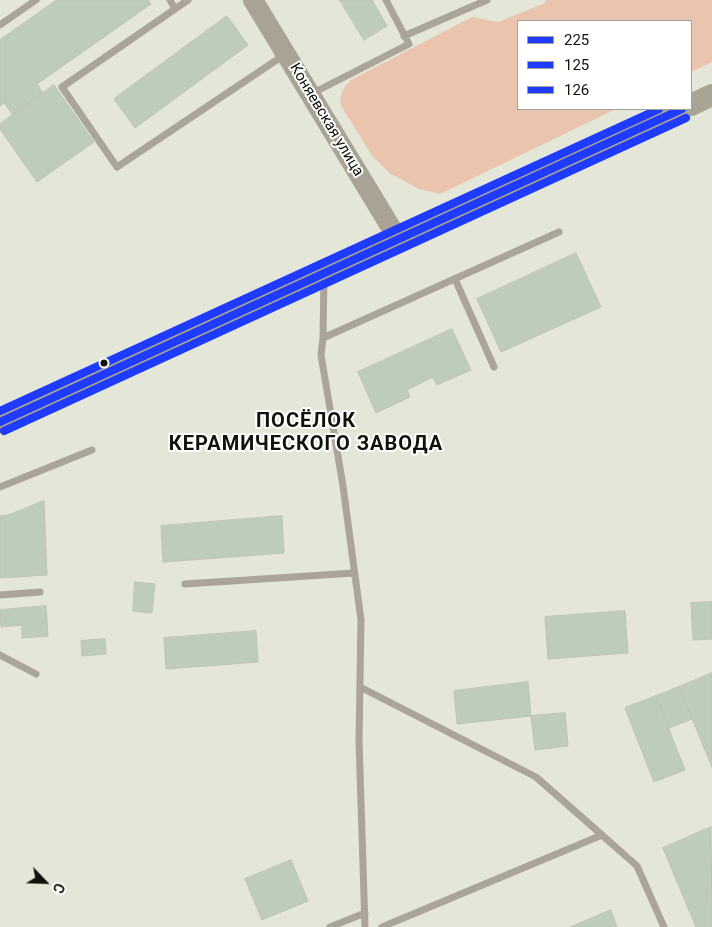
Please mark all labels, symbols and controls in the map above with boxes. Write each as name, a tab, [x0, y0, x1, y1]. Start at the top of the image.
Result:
legend	[517, 20, 692, 110]
text: 225	[564, 31, 589, 49]
text: 125	[564, 56, 589, 74]
street label: Коняевская улица	[285, 60, 367, 180]
text: 126	[564, 81, 589, 99]
unlabelled marker	[99, 358, 109, 368]
district label: ПОСЁЛОК КЕРАМИЧЕСКОГО ЗАВОДА	[166, 410, 446, 457]
north arrow	[20, 857, 70, 907]
text: С	[50, 881, 68, 896]

